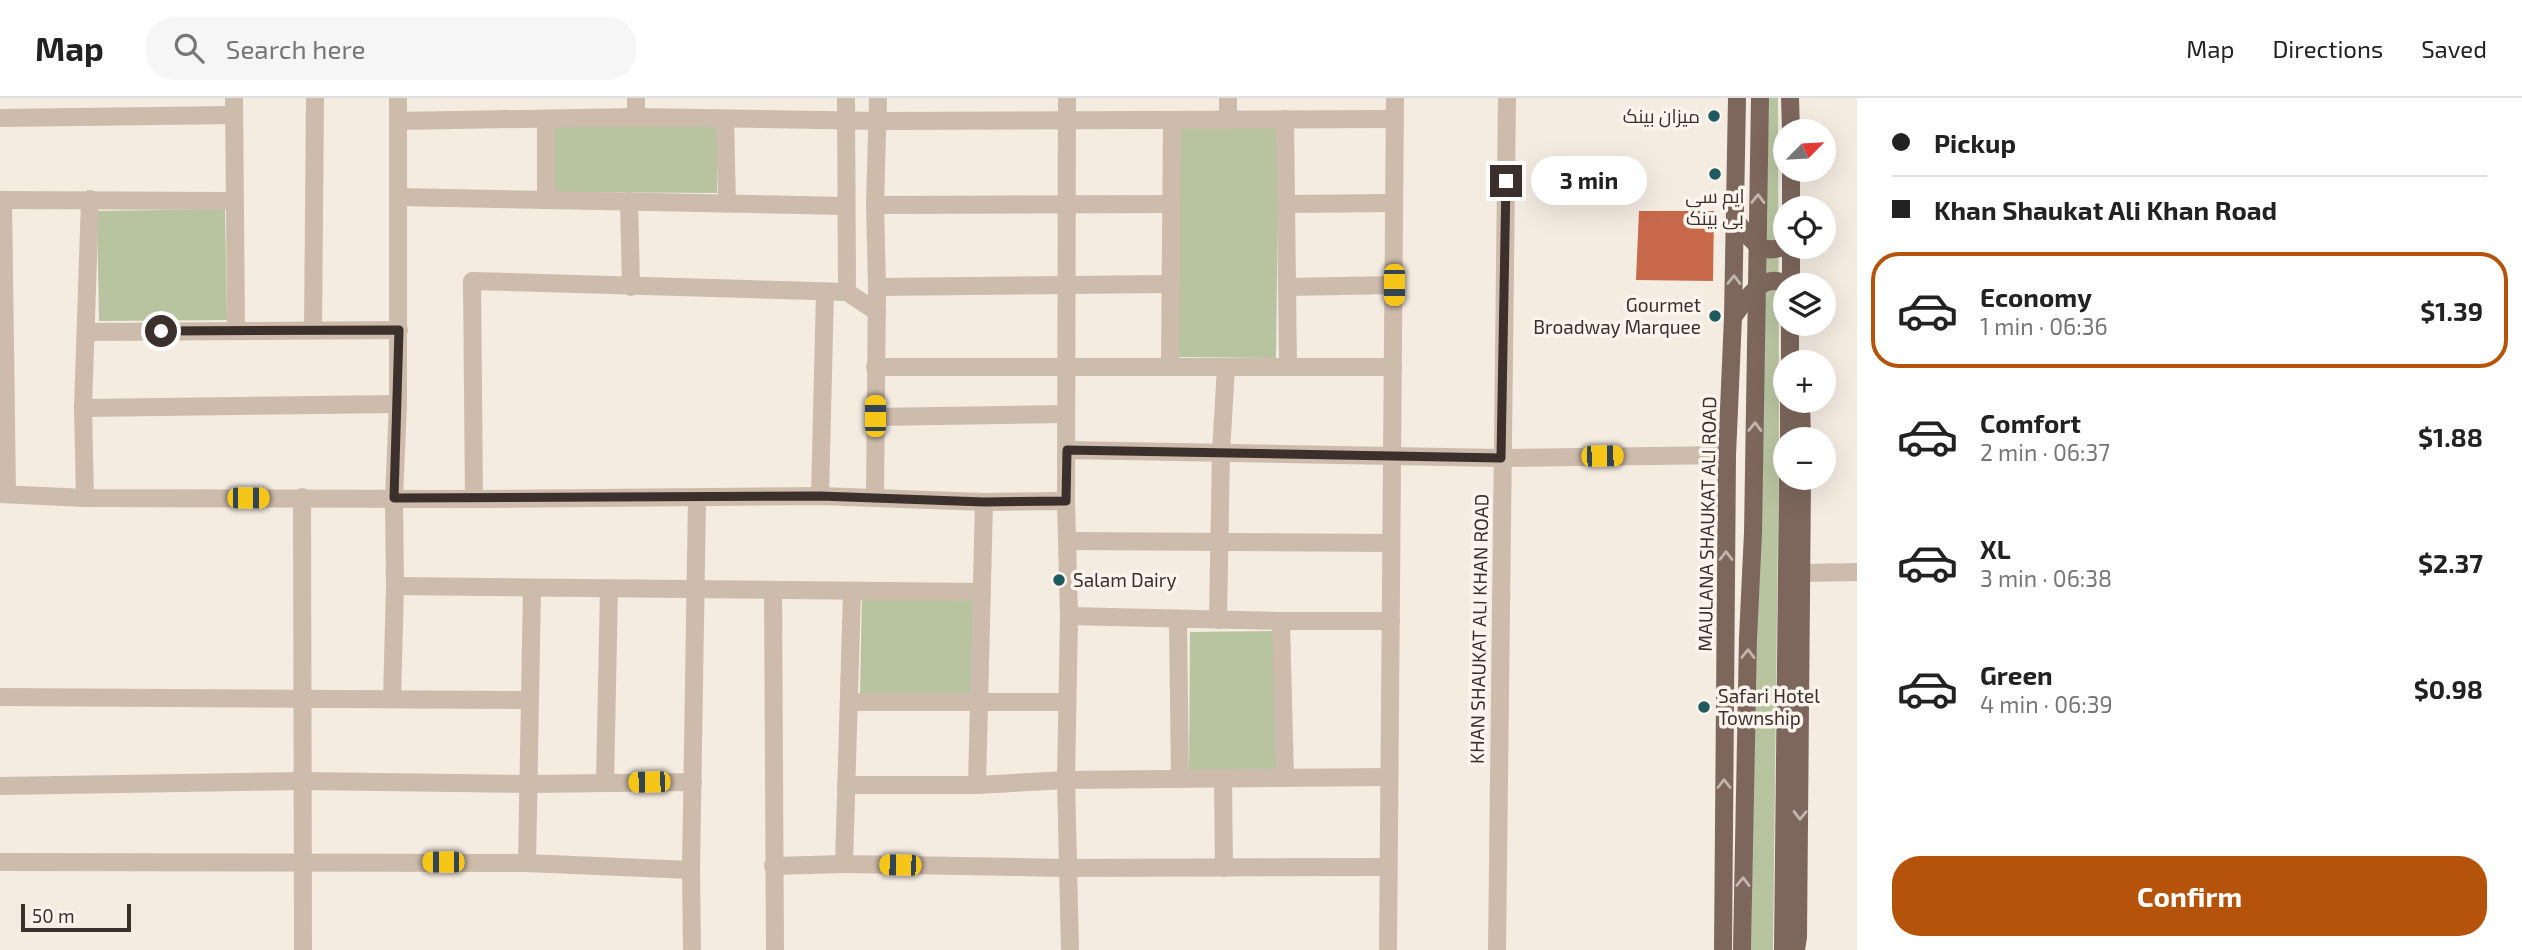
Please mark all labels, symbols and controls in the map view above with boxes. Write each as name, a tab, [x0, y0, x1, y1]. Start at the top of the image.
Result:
search box	[146, 17, 636, 80]
text: Map	[35, 28, 104, 68]
icon: search	[170, 29, 208, 67]
text: Search here	[226, 33, 365, 64]
text: Map	[2186, 34, 2234, 63]
text: Directions	[2272, 34, 2383, 63]
text: Saved	[2421, 34, 2487, 63]
place label: میزان بینک	[1623, 104, 1700, 128]
marker: میزان بینک	[1706, 108, 1722, 124]
north arrow	[1773, 119, 1836, 182]
map controls	[1773, 119, 1836, 490]
text: Pickup	[1934, 127, 2016, 158]
callout: 3 min	[1530, 156, 1646, 206]
route end	[1490, 165, 1522, 197]
text: 3 min	[1560, 166, 1618, 194]
marker: ایم سی بی بینک	[1707, 166, 1723, 182]
place label: ایم سی بی بینک	[1685, 184, 1745, 230]
one-way arrow	[1750, 194, 1766, 204]
text: Khan Shaukat Ali Khan Road	[1934, 194, 2277, 225]
button: locate	[1773, 196, 1836, 259]
car	[1384, 264, 1405, 306]
button: layers	[1773, 273, 1836, 336]
one-way arrow	[1726, 274, 1742, 285]
icon: car	[1896, 279, 1959, 342]
text: Economy	[1980, 281, 2092, 312]
place label: Gourmet Broadway Marquee	[1533, 293, 1701, 338]
text: $1.39	[2420, 295, 2483, 326]
marker: Gourmet Broadway Marquee	[1707, 308, 1723, 324]
text: 1 min · 06:36	[1980, 312, 2108, 340]
route start	[145, 315, 177, 347]
button: +	[1773, 350, 1836, 413]
car	[865, 395, 886, 437]
street label: MAULANA SHAUKAT ALI ROAD	[1693, 396, 1720, 652]
icon: car	[1896, 405, 1959, 468]
text: Comfort	[1980, 407, 2081, 438]
one-way arrow	[1747, 421, 1762, 432]
text: $1.88	[2418, 421, 2483, 452]
button: −	[1773, 427, 1836, 490]
text: 2 min · 06:37	[1980, 438, 2110, 466]
car	[1581, 445, 1624, 467]
car	[228, 488, 270, 509]
street label: KHAN SHAUKAT ALI KHAN ROAD	[1465, 494, 1492, 764]
icon: car	[1896, 531, 1959, 594]
text: XL	[1980, 533, 2011, 564]
text: $2.37	[2418, 547, 2483, 578]
one-way arrow	[1718, 551, 1734, 561]
text: 3 min · 06:38	[1980, 564, 2112, 592]
place label: Salam Dairy	[1073, 568, 1176, 591]
marker: Salam Dairy	[1051, 572, 1067, 588]
one-way arrow	[1740, 649, 1756, 659]
icon: car	[1896, 657, 1959, 720]
text: Green	[1980, 659, 2053, 690]
text: $0.98	[2414, 673, 2483, 704]
place label: Safari Hotel Township	[1718, 684, 1820, 729]
text: 4 min · 06:39	[1980, 690, 2113, 718]
marker: Safari Hotel Township	[1696, 699, 1712, 715]
car	[628, 771, 671, 793]
one-way arrow	[1717, 778, 1732, 789]
one-way arrow	[1792, 811, 1808, 821]
car	[423, 852, 465, 873]
car	[879, 854, 922, 876]
button: Confirm	[1892, 856, 2487, 936]
one-way arrow	[1735, 876, 1751, 887]
scale bar	[21, 901, 131, 933]
text: 50 m	[32, 904, 75, 927]

